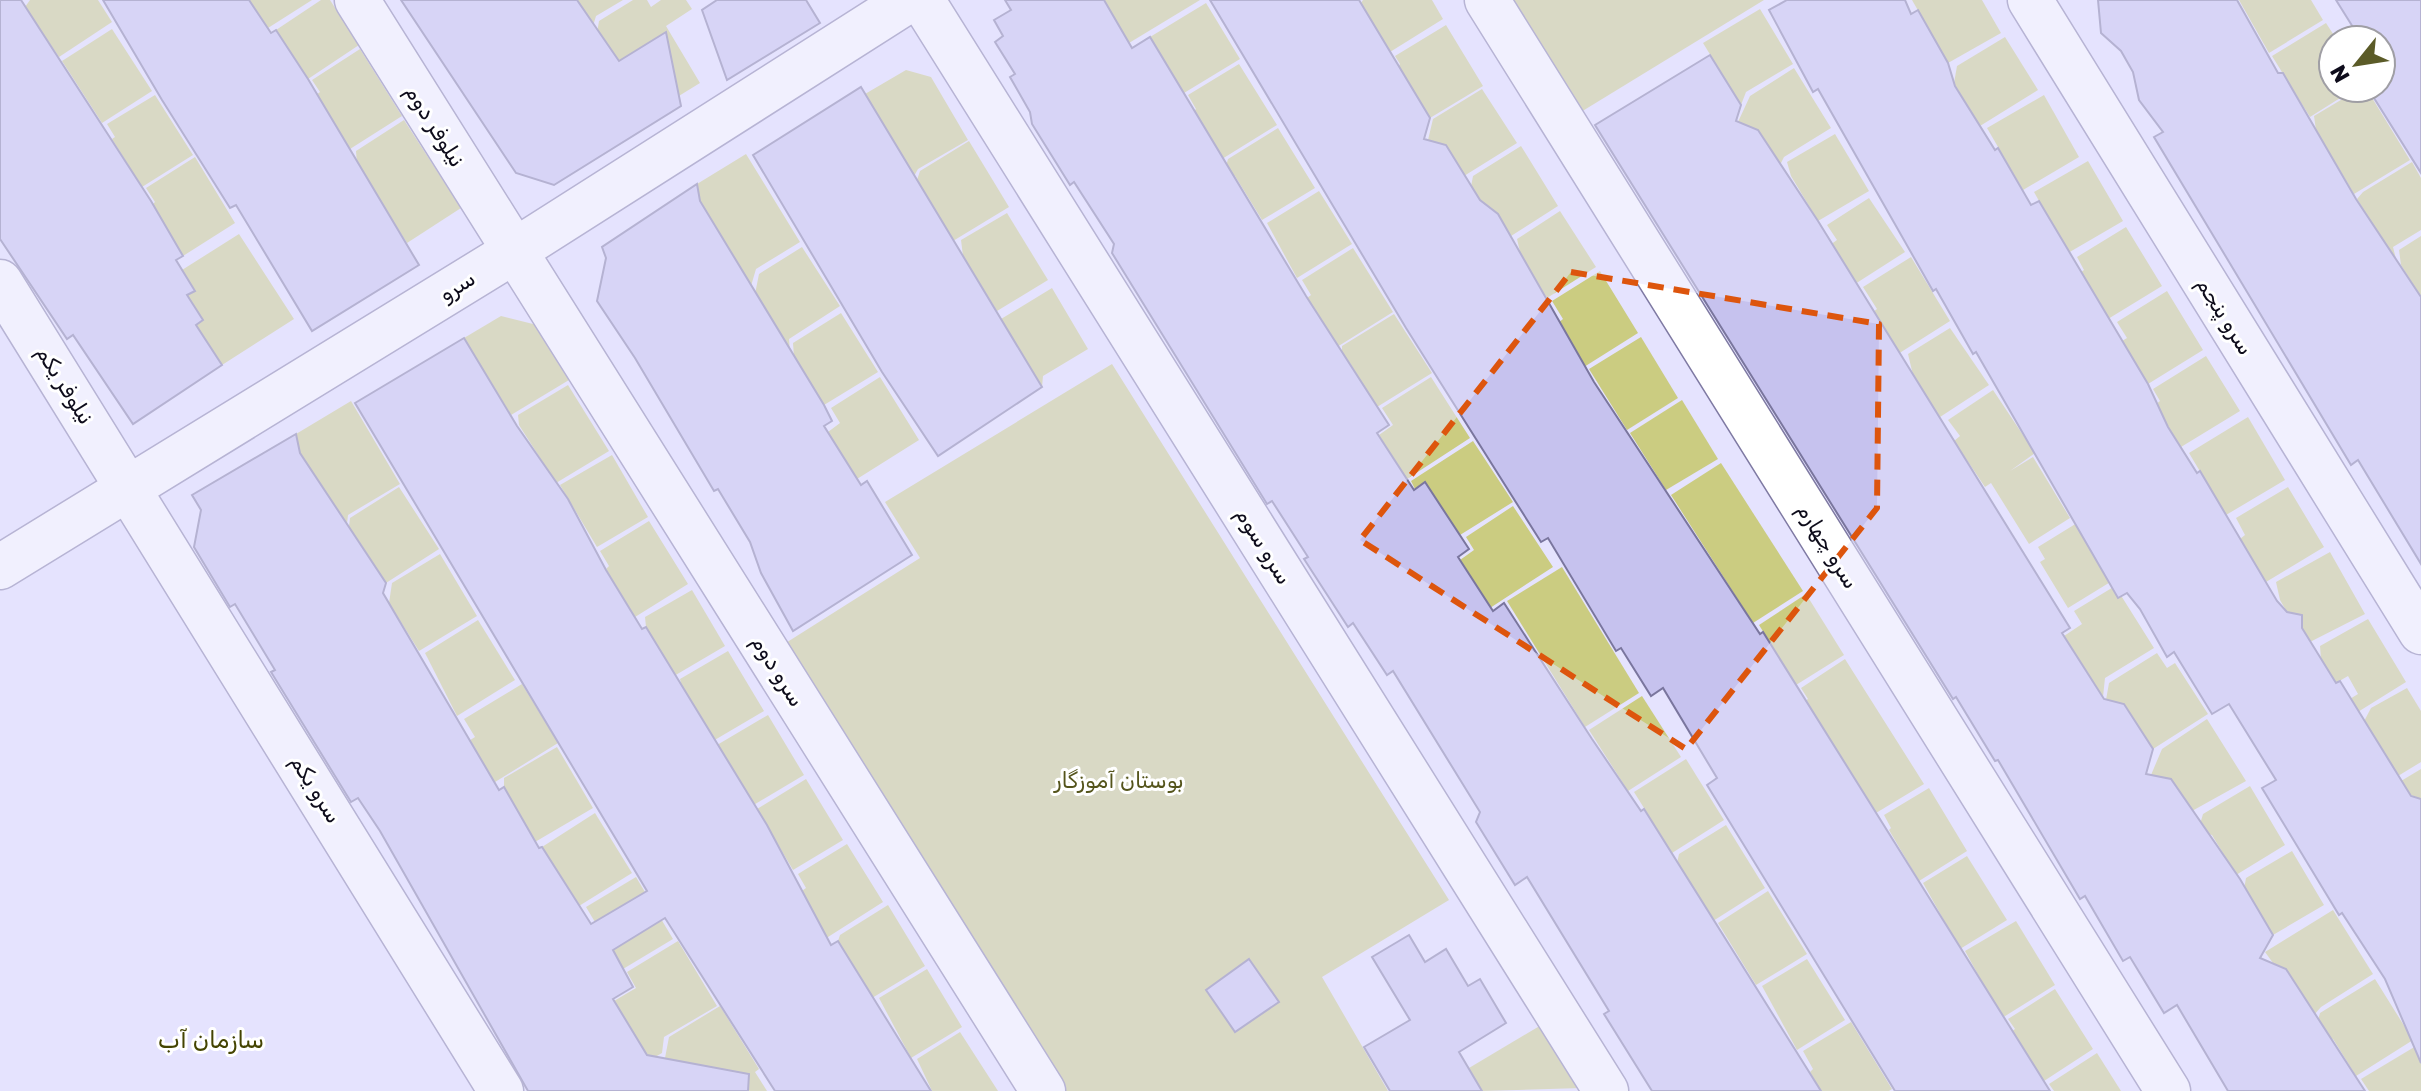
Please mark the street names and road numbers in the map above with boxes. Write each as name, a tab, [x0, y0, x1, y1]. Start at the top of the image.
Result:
street label: نیلوفر دوم	[399, 80, 471, 172]
street label: سرو	[434, 265, 480, 307]
street label: سرو پنجم	[2190, 272, 2259, 360]
street label: نیلوفر یکم	[29, 341, 100, 430]
street label: سرو چهارم	[1790, 498, 1865, 594]
street label: سرو سوم	[1229, 503, 1298, 590]
street label: سرو دوم	[745, 630, 810, 712]
street label: سرو یکم	[284, 750, 347, 829]

